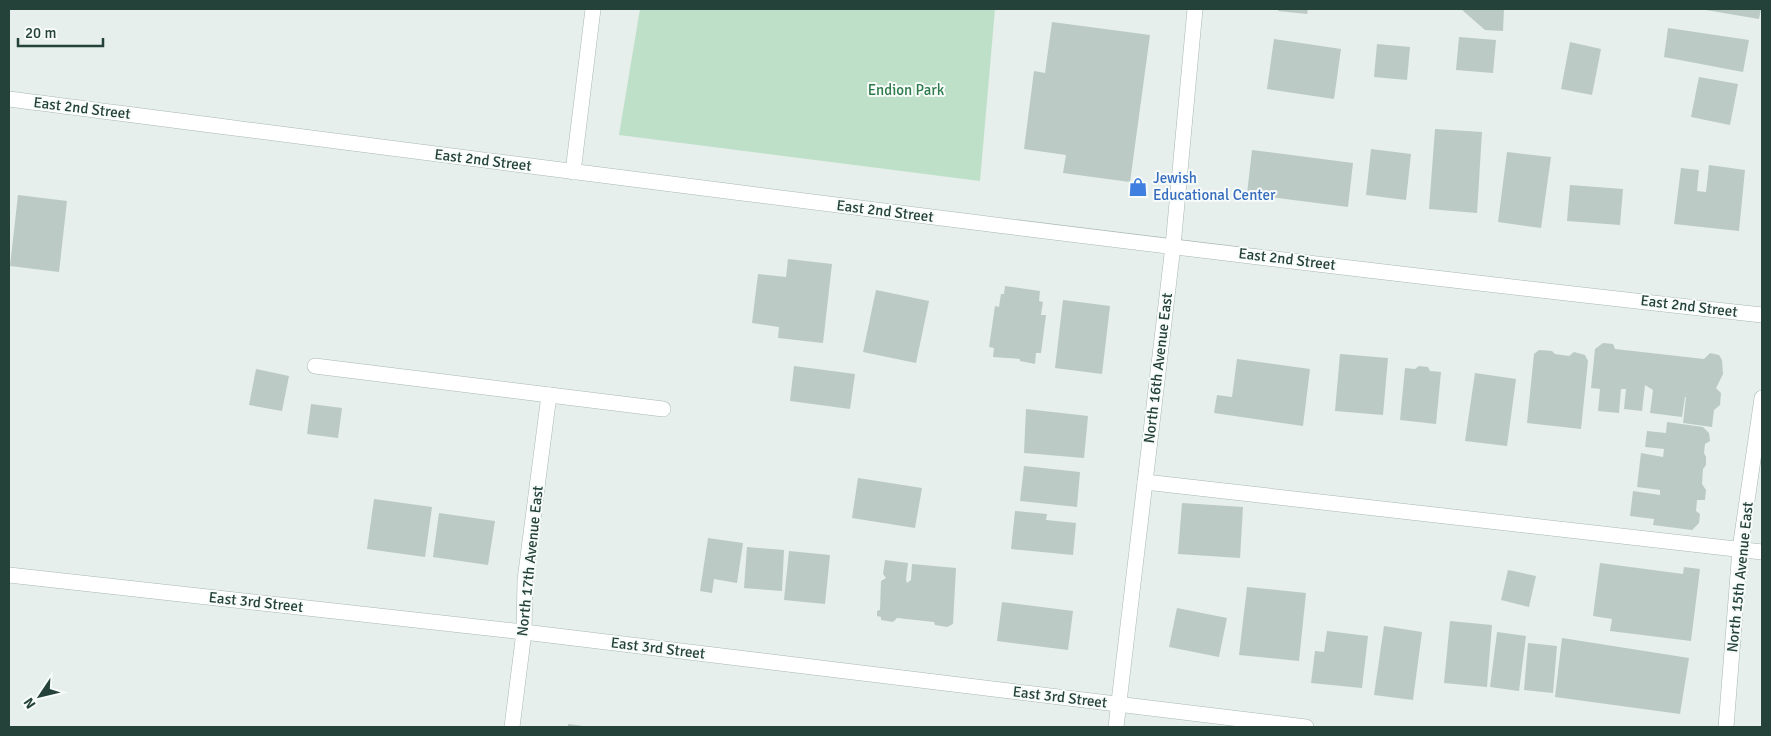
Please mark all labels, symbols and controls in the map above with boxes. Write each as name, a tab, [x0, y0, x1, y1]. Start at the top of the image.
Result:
scale bar	[18, 15, 102, 47]
text: 20 m	[25, 24, 56, 42]
park label: Endion Park	[868, 81, 945, 99]
street label: East 2nd Street	[32, 93, 132, 123]
street label: East 2nd Street	[433, 145, 533, 175]
place label: Jewish Educational Center	[1153, 169, 1276, 204]
shop icon: Jewish Educational Center	[1127, 176, 1149, 198]
street label: East 2nd Street	[835, 196, 935, 226]
street label: East 2nd Street	[1237, 244, 1337, 274]
street label: East 2nd Street	[1639, 291, 1739, 321]
street label: North 16th Avenue East	[1140, 292, 1176, 444]
street label: North 17th Avenue East	[513, 485, 547, 637]
street label: North 15th Avenue East	[1723, 501, 1757, 653]
street label: East 3rd Street	[208, 588, 304, 616]
street label: East 3rd Street	[610, 633, 706, 663]
north arrow	[15, 671, 65, 721]
street label: East 3rd Street	[1012, 682, 1108, 712]
text: N	[20, 694, 40, 712]

